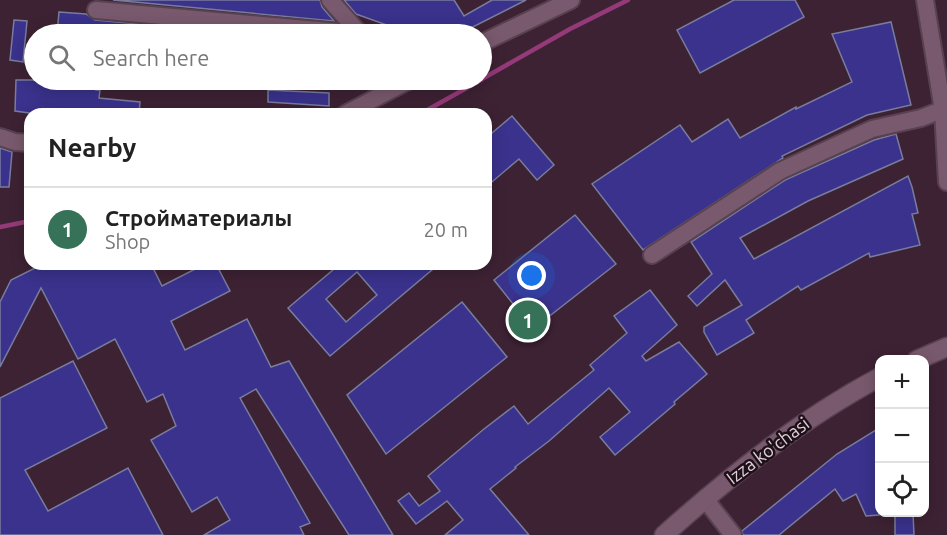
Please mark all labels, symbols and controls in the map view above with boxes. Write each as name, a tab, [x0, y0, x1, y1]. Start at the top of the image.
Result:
search box	[24, 24, 492, 90]
icon: search	[45, 41, 78, 74]
text: Search here	[93, 45, 209, 70]
text: Nearby	[48, 133, 136, 162]
text: Стройматериалы	[105, 205, 292, 230]
text: 1	[62, 218, 73, 241]
text: 20 m	[424, 218, 468, 241]
text: Shop	[105, 230, 150, 253]
your location	[517, 261, 546, 290]
pin: 1	[508, 298, 548, 342]
map controls	[875, 355, 929, 517]
button: +	[875, 355, 929, 409]
button: −	[875, 409, 929, 463]
street label: Izza ko'chasi	[722, 413, 812, 488]
button: locate	[875, 463, 929, 517]

